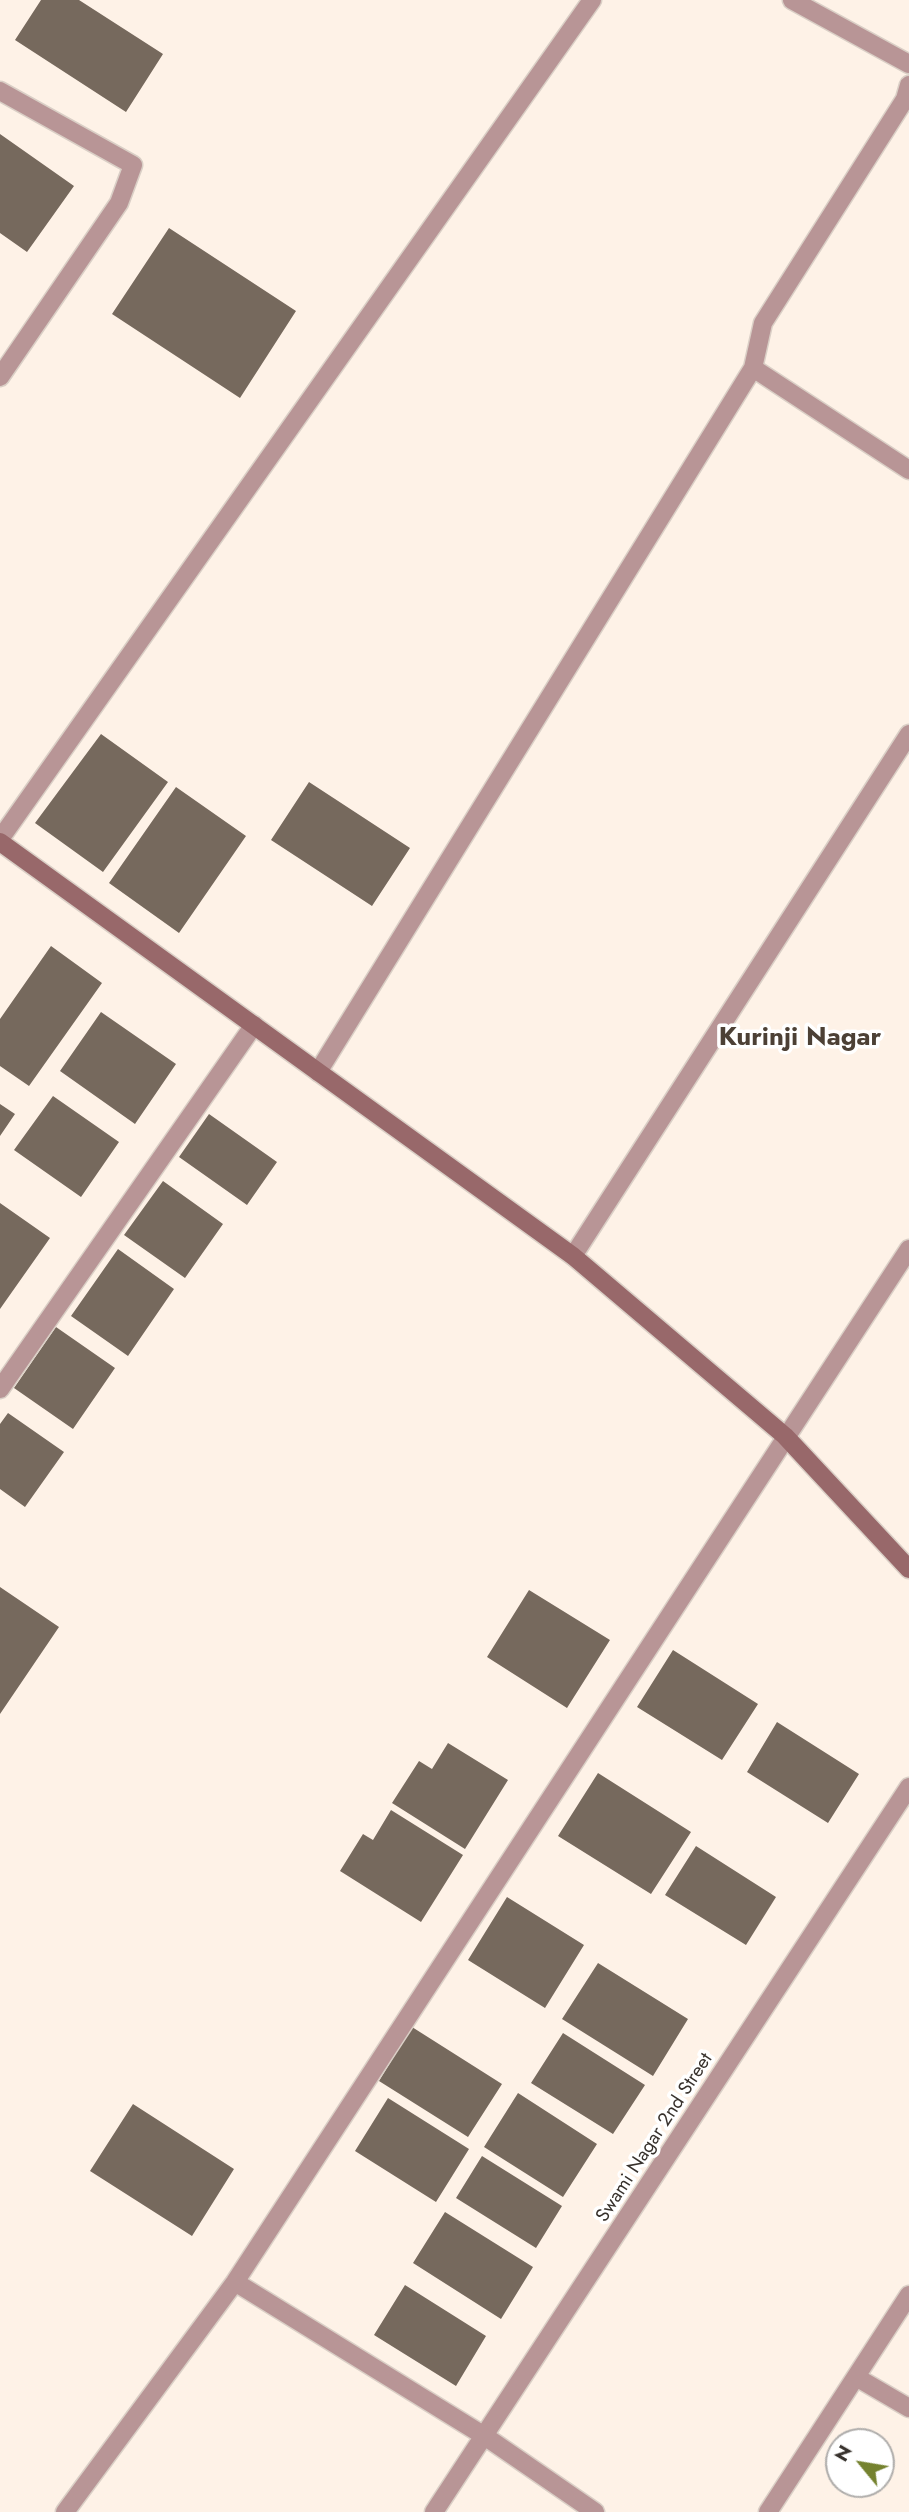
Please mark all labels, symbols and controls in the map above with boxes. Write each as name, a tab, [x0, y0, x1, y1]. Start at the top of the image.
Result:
district label: Kurinji Nagar	[719, 1023, 881, 1055]
street label: Swami Nagar 2nd Street	[592, 2049, 718, 2227]
north arrow	[825, 2428, 895, 2498]
text: N	[828, 2440, 859, 2467]

